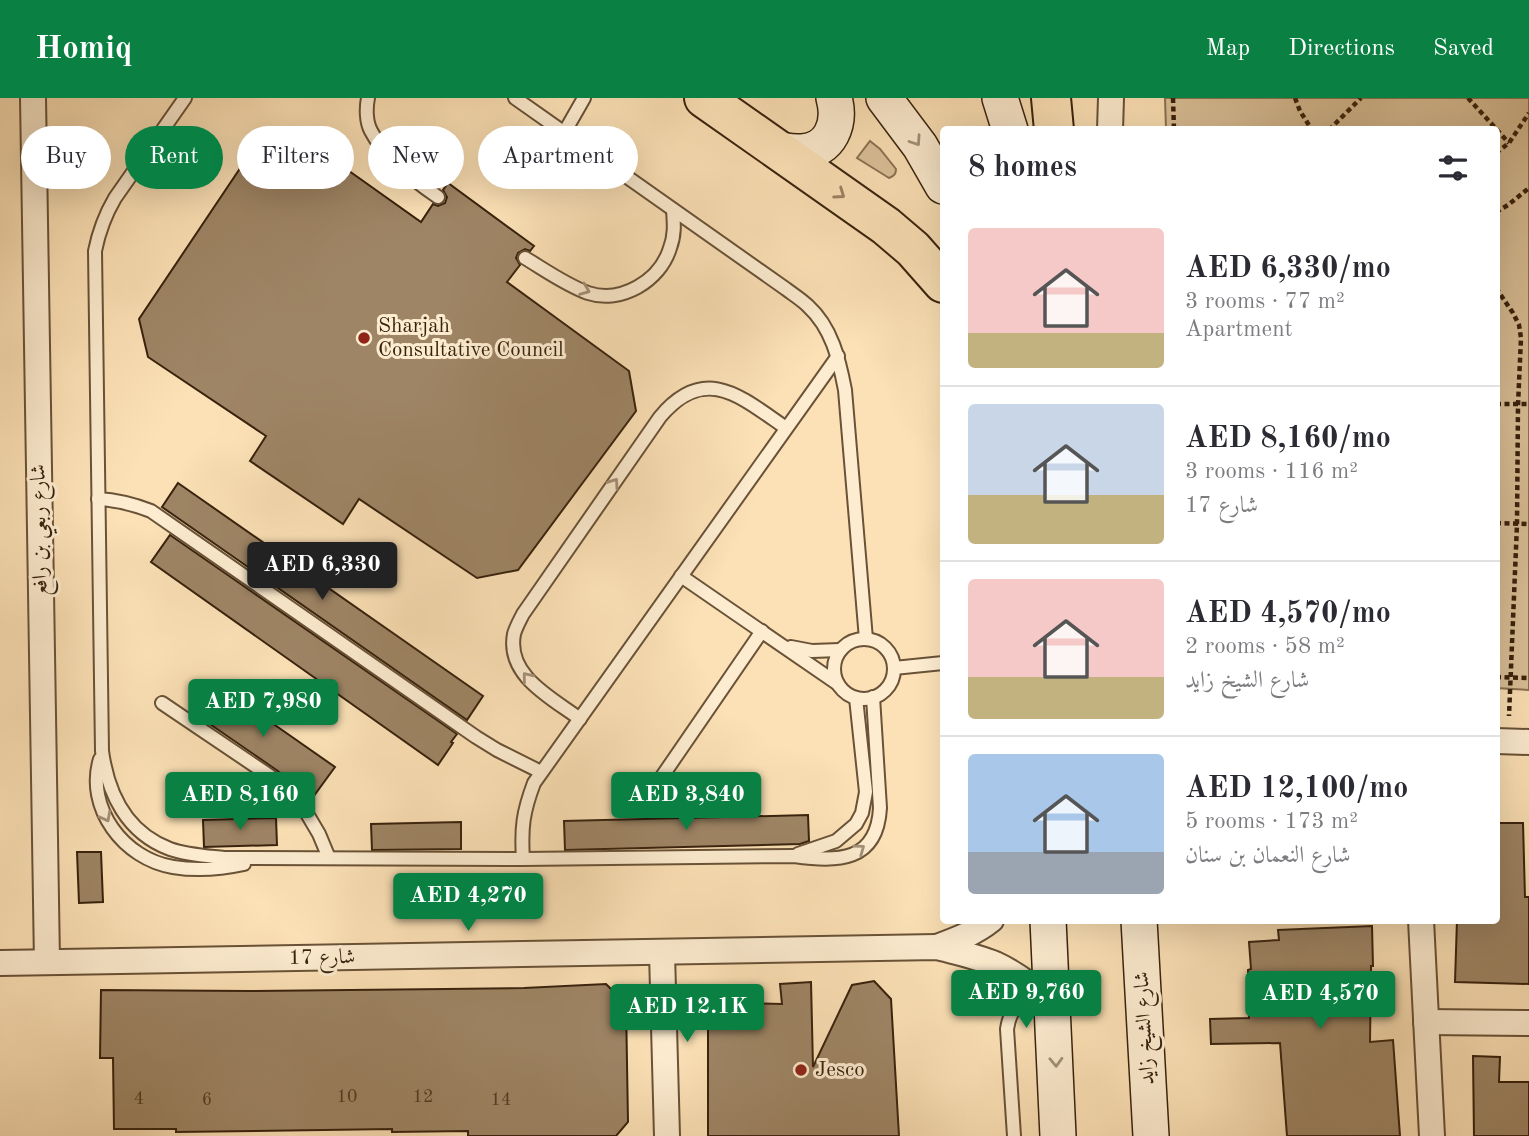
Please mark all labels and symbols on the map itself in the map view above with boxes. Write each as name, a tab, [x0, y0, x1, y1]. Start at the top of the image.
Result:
one-way arrow	[907, 133, 920, 146]
one-way arrow	[832, 186, 845, 198]
one-way arrow	[579, 282, 591, 296]
place label: Sharjah Consultative Council	[378, 316, 564, 361]
marker: Sharjah Consultative Council	[356, 330, 372, 346]
street label: شارع ربعي بن رافع	[28, 464, 59, 596]
one-way arrow	[606, 478, 618, 491]
pin: AED 6,330	[242, 542, 402, 602]
one-way arrow	[523, 672, 535, 685]
pin: AED 7,980	[183, 680, 343, 739]
pin: AED 8,160	[160, 772, 320, 832]
pin: AED 3,840	[606, 772, 766, 832]
one-way arrow	[98, 810, 112, 822]
one-way arrow	[852, 845, 864, 857]
pin: AED 4,270	[388, 874, 548, 933]
street label: شارع 17	[288, 947, 356, 975]
pin: AED 9,760	[946, 970, 1106, 1030]
street label: شارع الشيخ زايد	[1132, 970, 1165, 1085]
pin: AED 4,570	[1240, 972, 1400, 1031]
pin: AED 12.1K	[607, 984, 767, 1044]
one-way arrow	[1048, 1057, 1063, 1068]
place label: Jesco	[815, 1060, 865, 1081]
marker: Jesco	[793, 1062, 809, 1078]
house number: 10	[337, 1088, 357, 1106]
house number: 12	[413, 1088, 433, 1106]
house number: 4	[134, 1090, 144, 1108]
house number: 6	[202, 1091, 212, 1109]
house number: 14	[491, 1091, 511, 1109]

